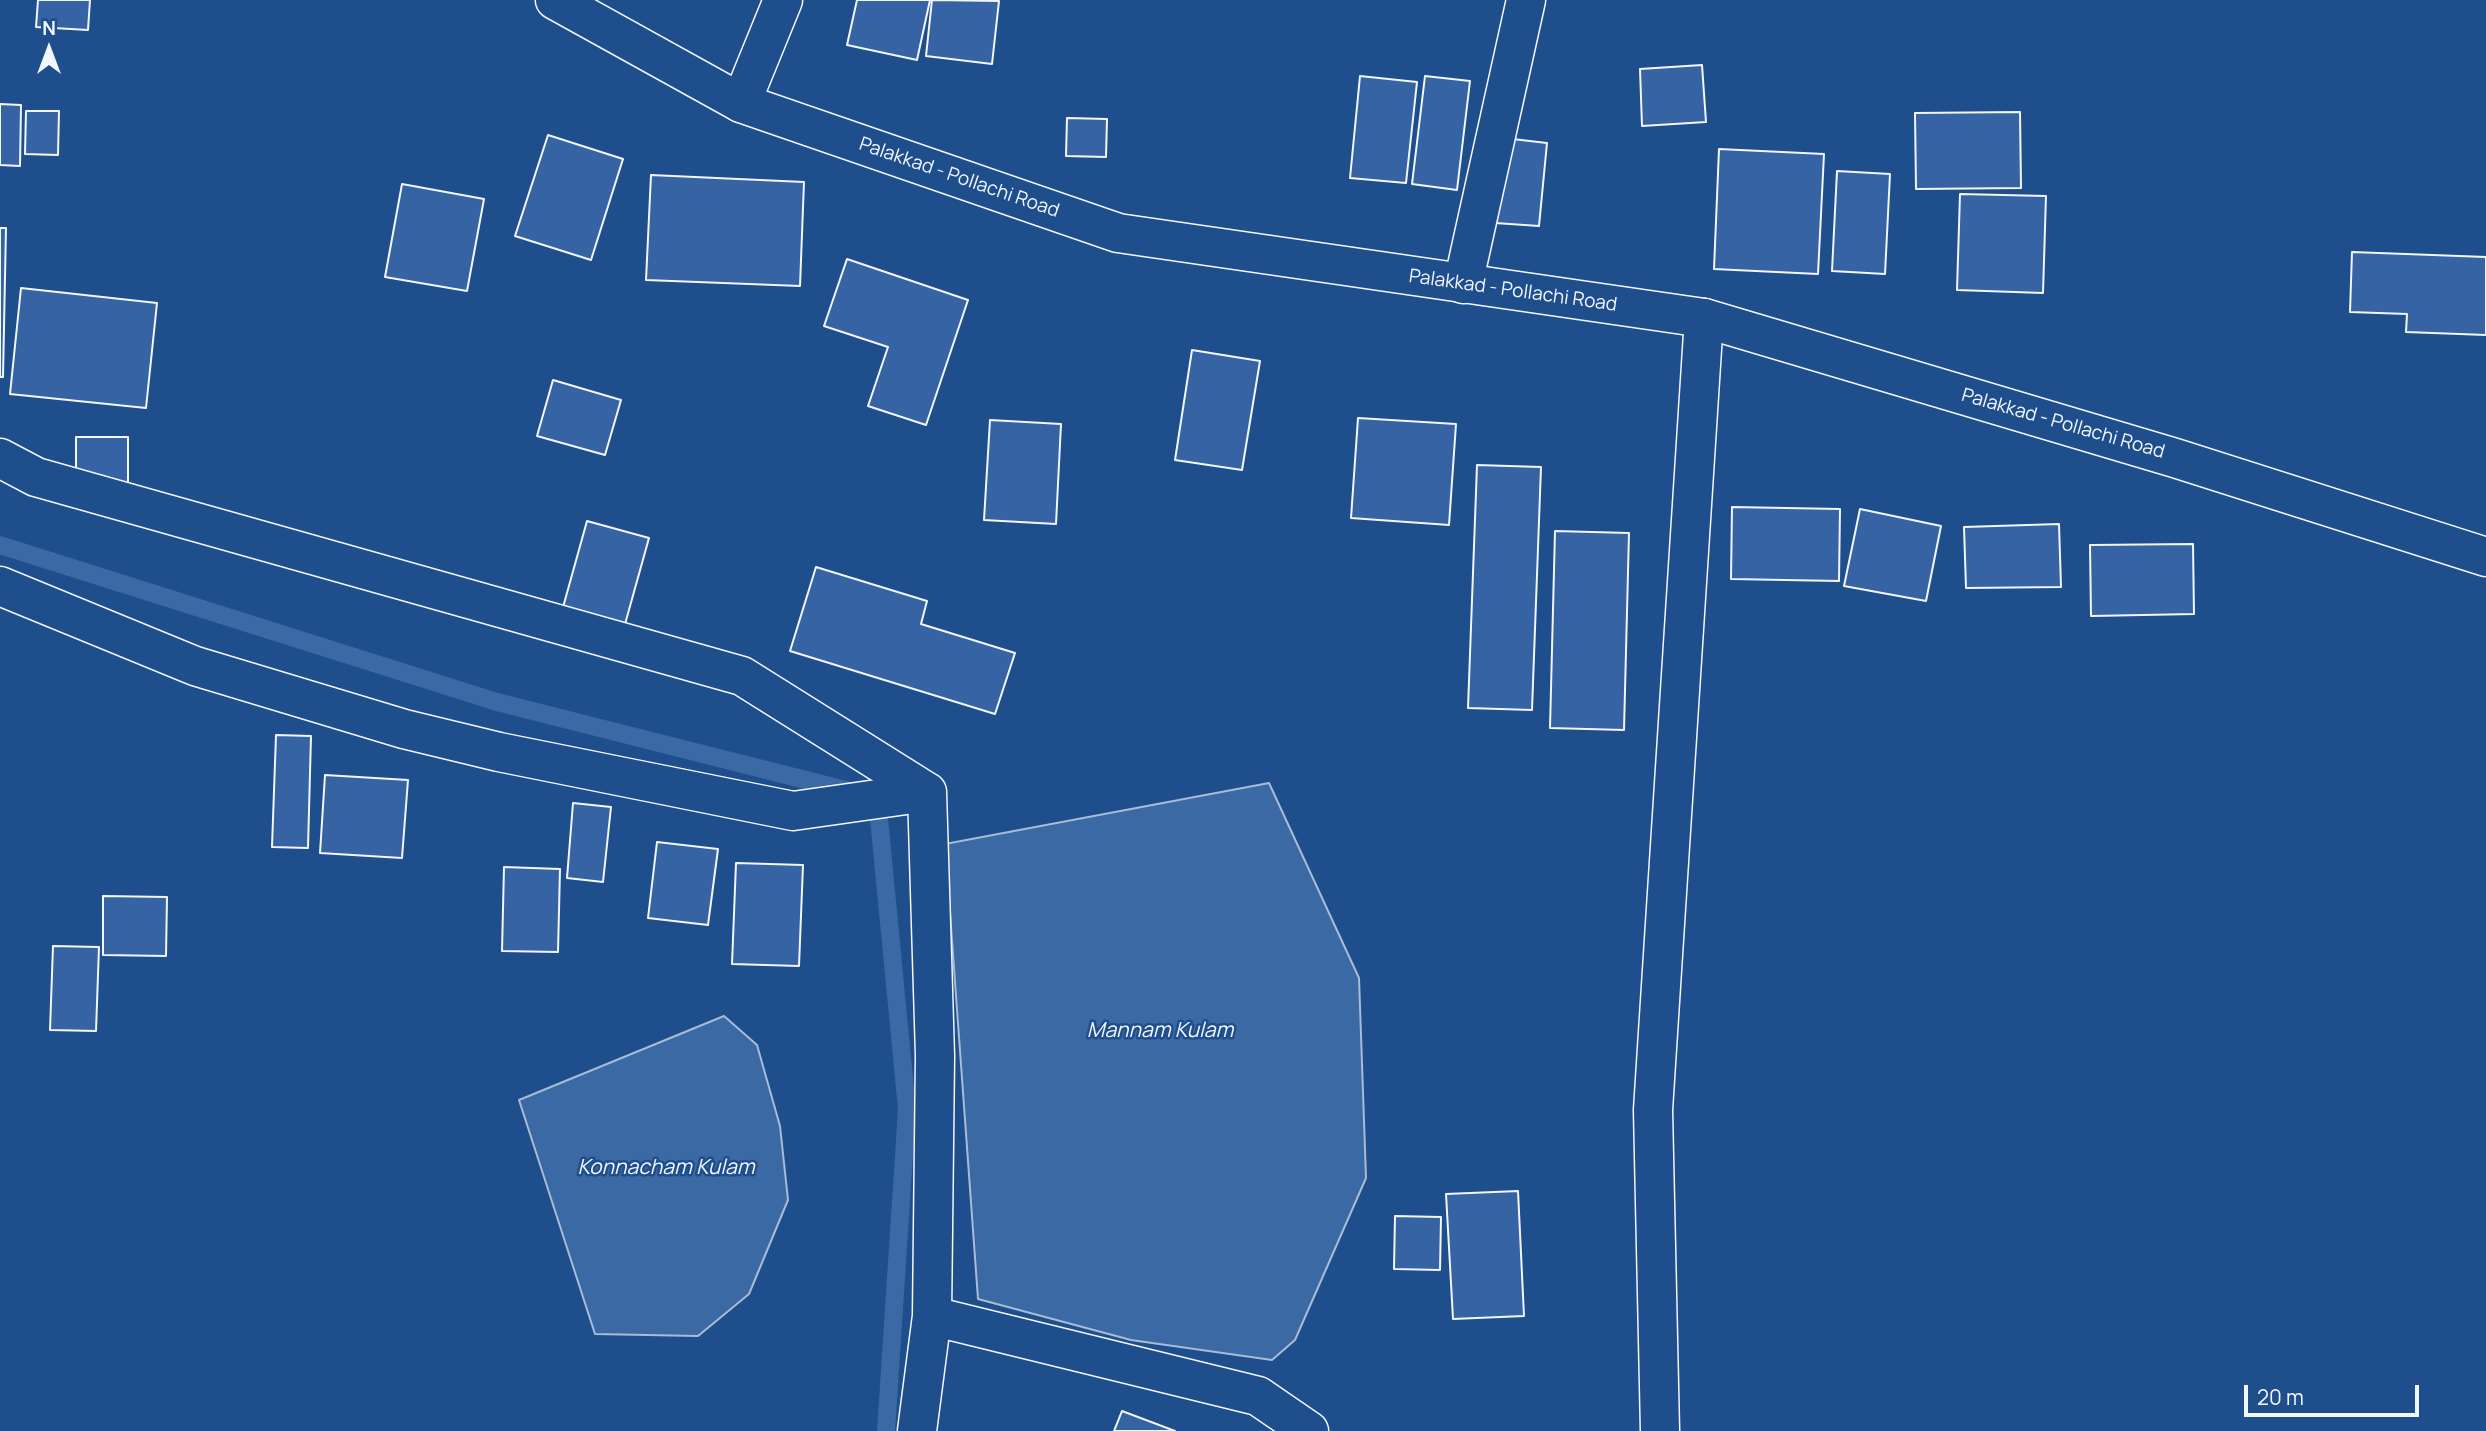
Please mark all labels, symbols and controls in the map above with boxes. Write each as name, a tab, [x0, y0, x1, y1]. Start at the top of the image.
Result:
north arrow	[14, 14, 84, 84]
text: N	[42, 15, 56, 41]
street label: Palakkad - Pollachi Road	[856, 133, 1062, 223]
street label: Palakkad - Pollachi Road	[1407, 265, 1619, 317]
street label: Palakkad - Pollachi Road	[1959, 384, 2167, 464]
water label: Mannam Kulam	[1087, 1018, 1233, 1044]
water label: Konnacham Kulam	[577, 1155, 755, 1181]
scale bar	[2248, 1372, 2423, 1416]
text: 20 m	[2257, 1383, 2304, 1411]

